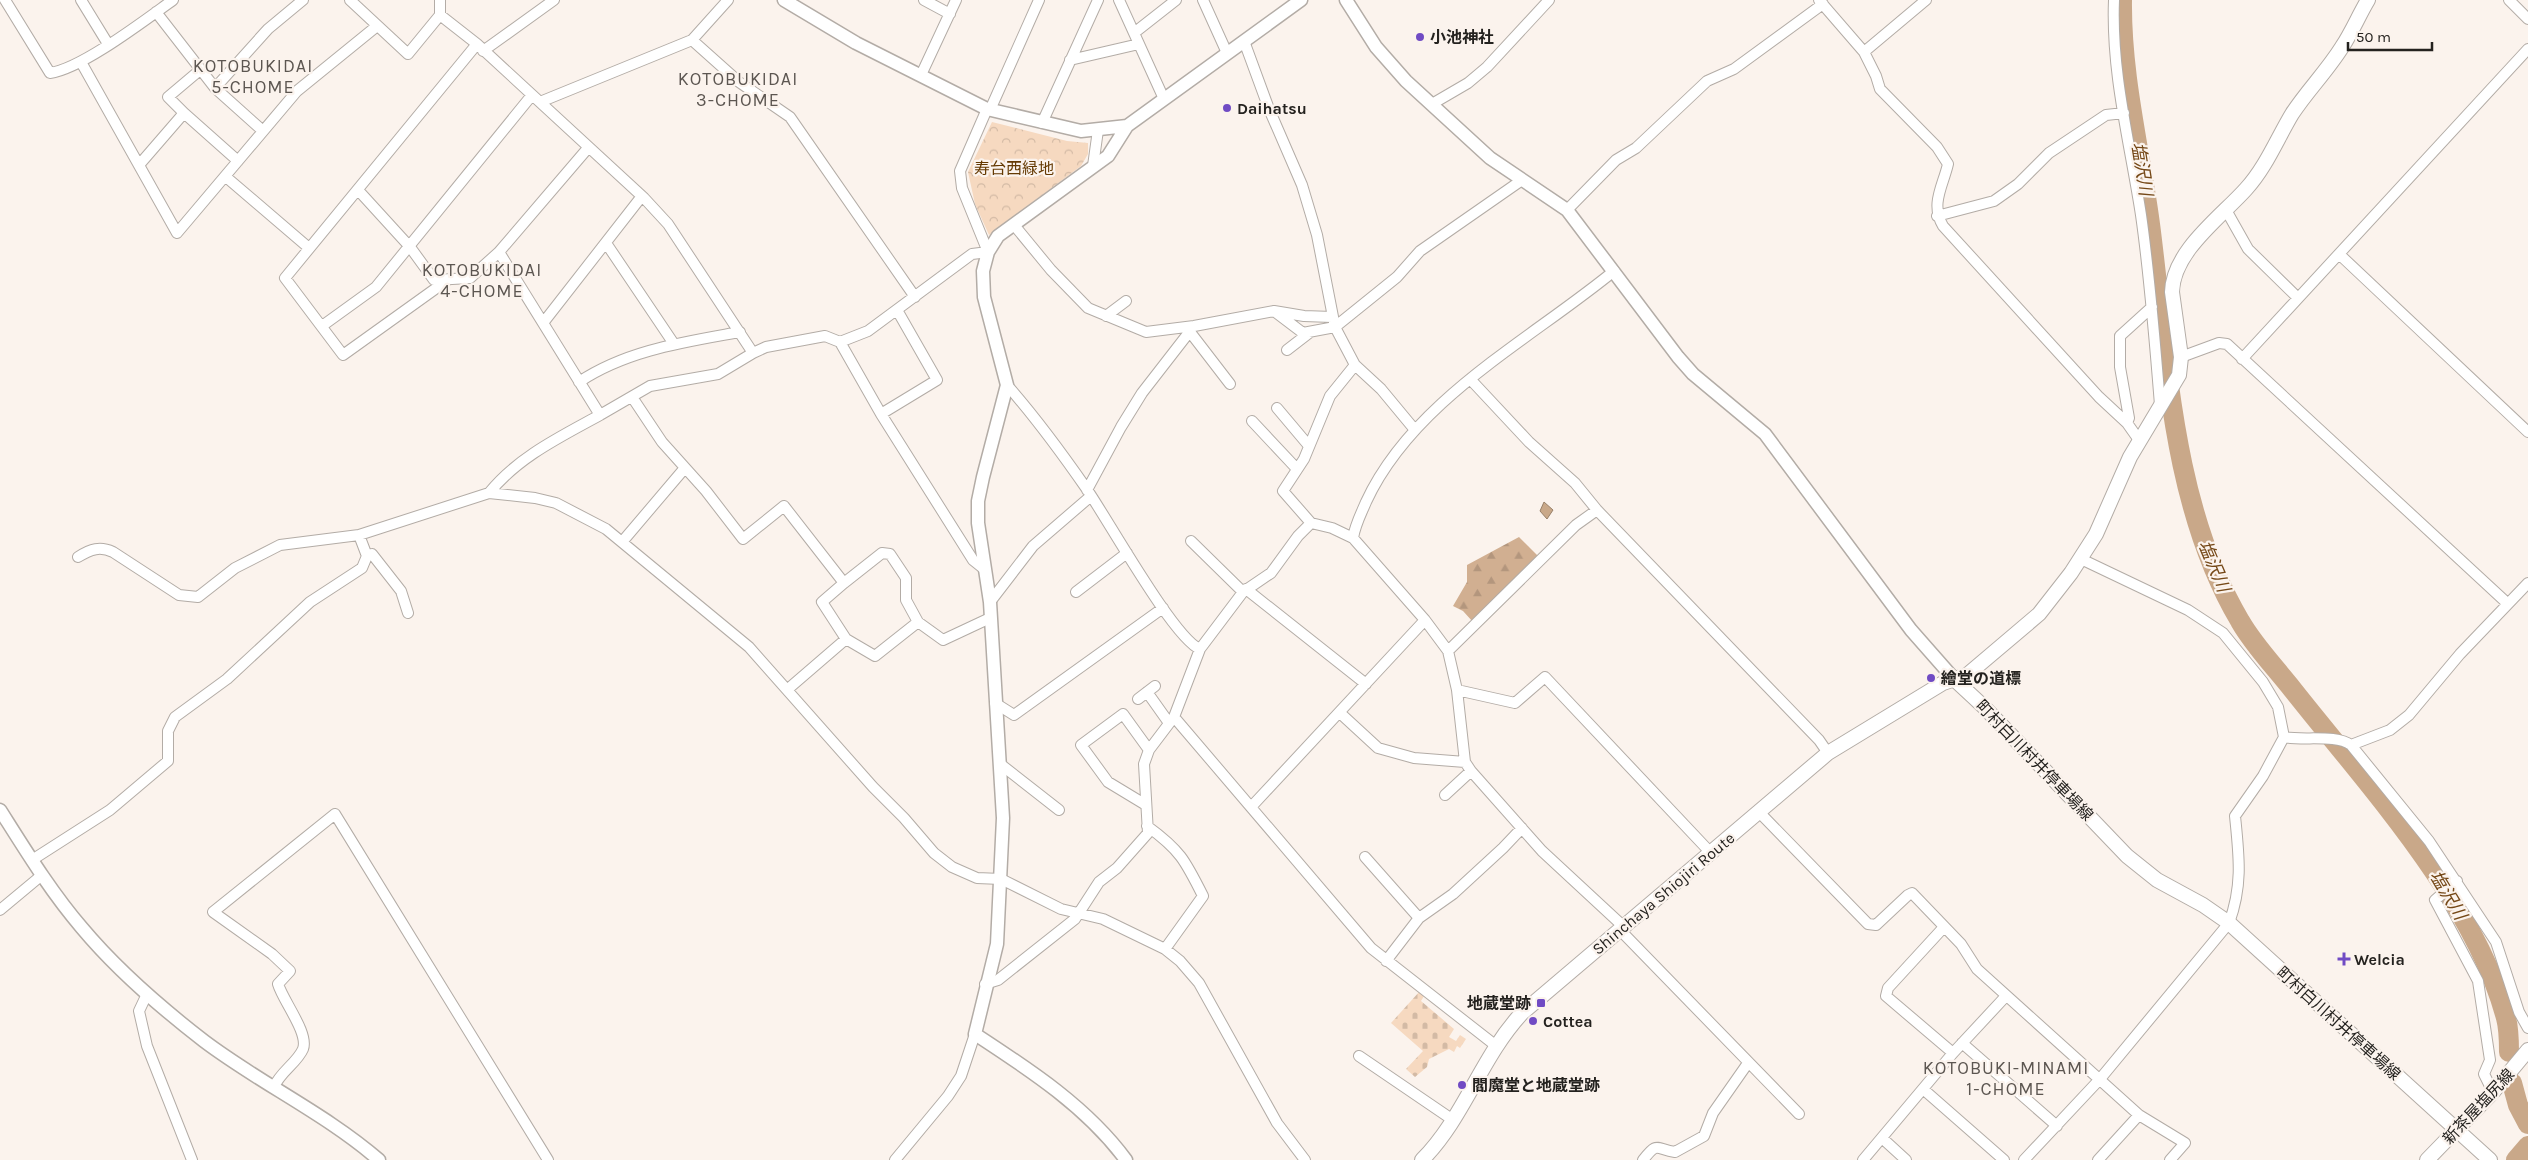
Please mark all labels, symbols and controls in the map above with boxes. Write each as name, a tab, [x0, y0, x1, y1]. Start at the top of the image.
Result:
scale bar	[2348, 20, 2432, 52]
place label: 小池神社	[1430, 28, 1494, 47]
text: 50 m	[2356, 28, 2391, 46]
marker: 小池神社	[1414, 31, 1426, 43]
district label: KOTOBUKIDAI 5-CHOME	[193, 55, 313, 98]
district label: KOTOBUKIDAI 3-CHOME	[678, 68, 798, 111]
place label: Daihatsu	[1237, 99, 1307, 118]
marker: Daihatsu	[1221, 102, 1233, 114]
water label: 塩沢川	[2127, 141, 2157, 199]
park label: 寿台西緑地	[974, 159, 1054, 178]
district label: KOTOBUKIDAI 4-CHOME	[422, 259, 542, 302]
water label: 塩沢川	[2193, 537, 2235, 597]
place label: 繪堂の道標	[1941, 669, 2021, 688]
marker: 繪堂の道標	[1925, 672, 1937, 684]
street label: 町村白川村井停車場線	[1972, 696, 2097, 824]
street label: Shinchaya Shiojiri Route	[1588, 828, 1738, 959]
water label: 塩沢川	[2425, 866, 2472, 926]
place label: Welcia	[2354, 950, 2405, 969]
marker: Welcia	[2338, 953, 2350, 965]
street label: 町村白川村井停車場線	[2273, 963, 2404, 1084]
place label: 地蔵堂跡	[1467, 994, 1531, 1013]
marker: 地蔵堂跡	[1535, 997, 1547, 1009]
place label: Cottea	[1543, 1012, 1593, 1031]
marker: Cottea	[1527, 1015, 1539, 1027]
district label: KOTOBUKI-MINAMI 1-CHOME	[1923, 1057, 2089, 1100]
street label: 新茶屋塩尻線	[2439, 1065, 2518, 1148]
place label: 閻魔堂と地蔵堂跡	[1472, 1076, 1600, 1095]
marker: 閻魔堂と地蔵堂跡	[1456, 1079, 1468, 1091]

